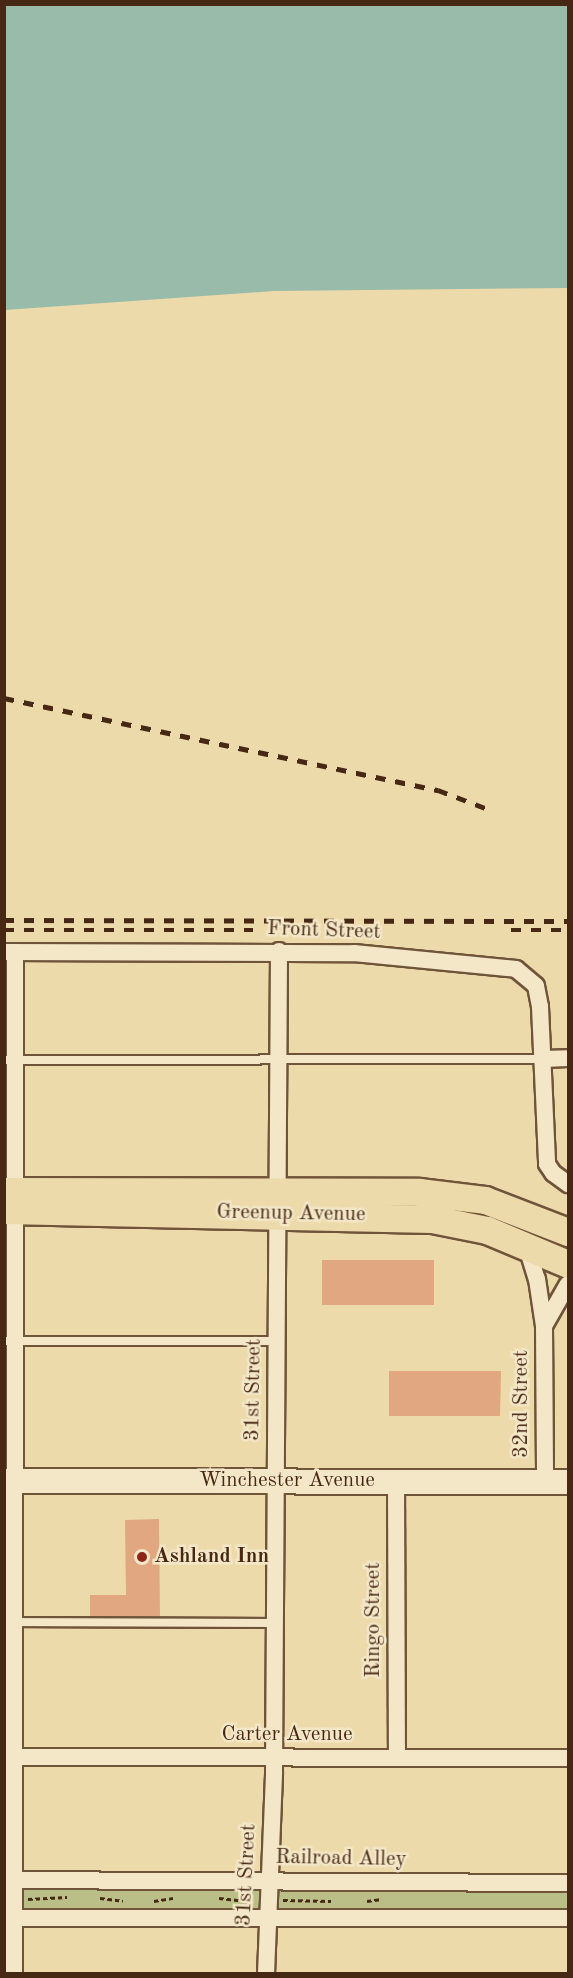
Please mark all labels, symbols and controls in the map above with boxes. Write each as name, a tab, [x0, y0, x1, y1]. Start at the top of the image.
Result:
street label: Front Street	[267, 916, 381, 946]
street label: Greenup Avenue	[216, 1200, 366, 1228]
street label: 31st Street	[241, 1339, 267, 1441]
street label: 32nd Street	[509, 1350, 535, 1458]
street label: Winchester Avenue	[199, 1468, 375, 1494]
place label: Ashland Inn	[154, 1544, 269, 1570]
marker: Ashland Inn	[135, 1550, 149, 1564]
street label: Ringo Street	[361, 1562, 387, 1678]
street label: Carter Avenue	[221, 1722, 353, 1748]
street label: 31st Street	[232, 1823, 262, 1927]
street label: Railroad Alley	[275, 1845, 407, 1873]

